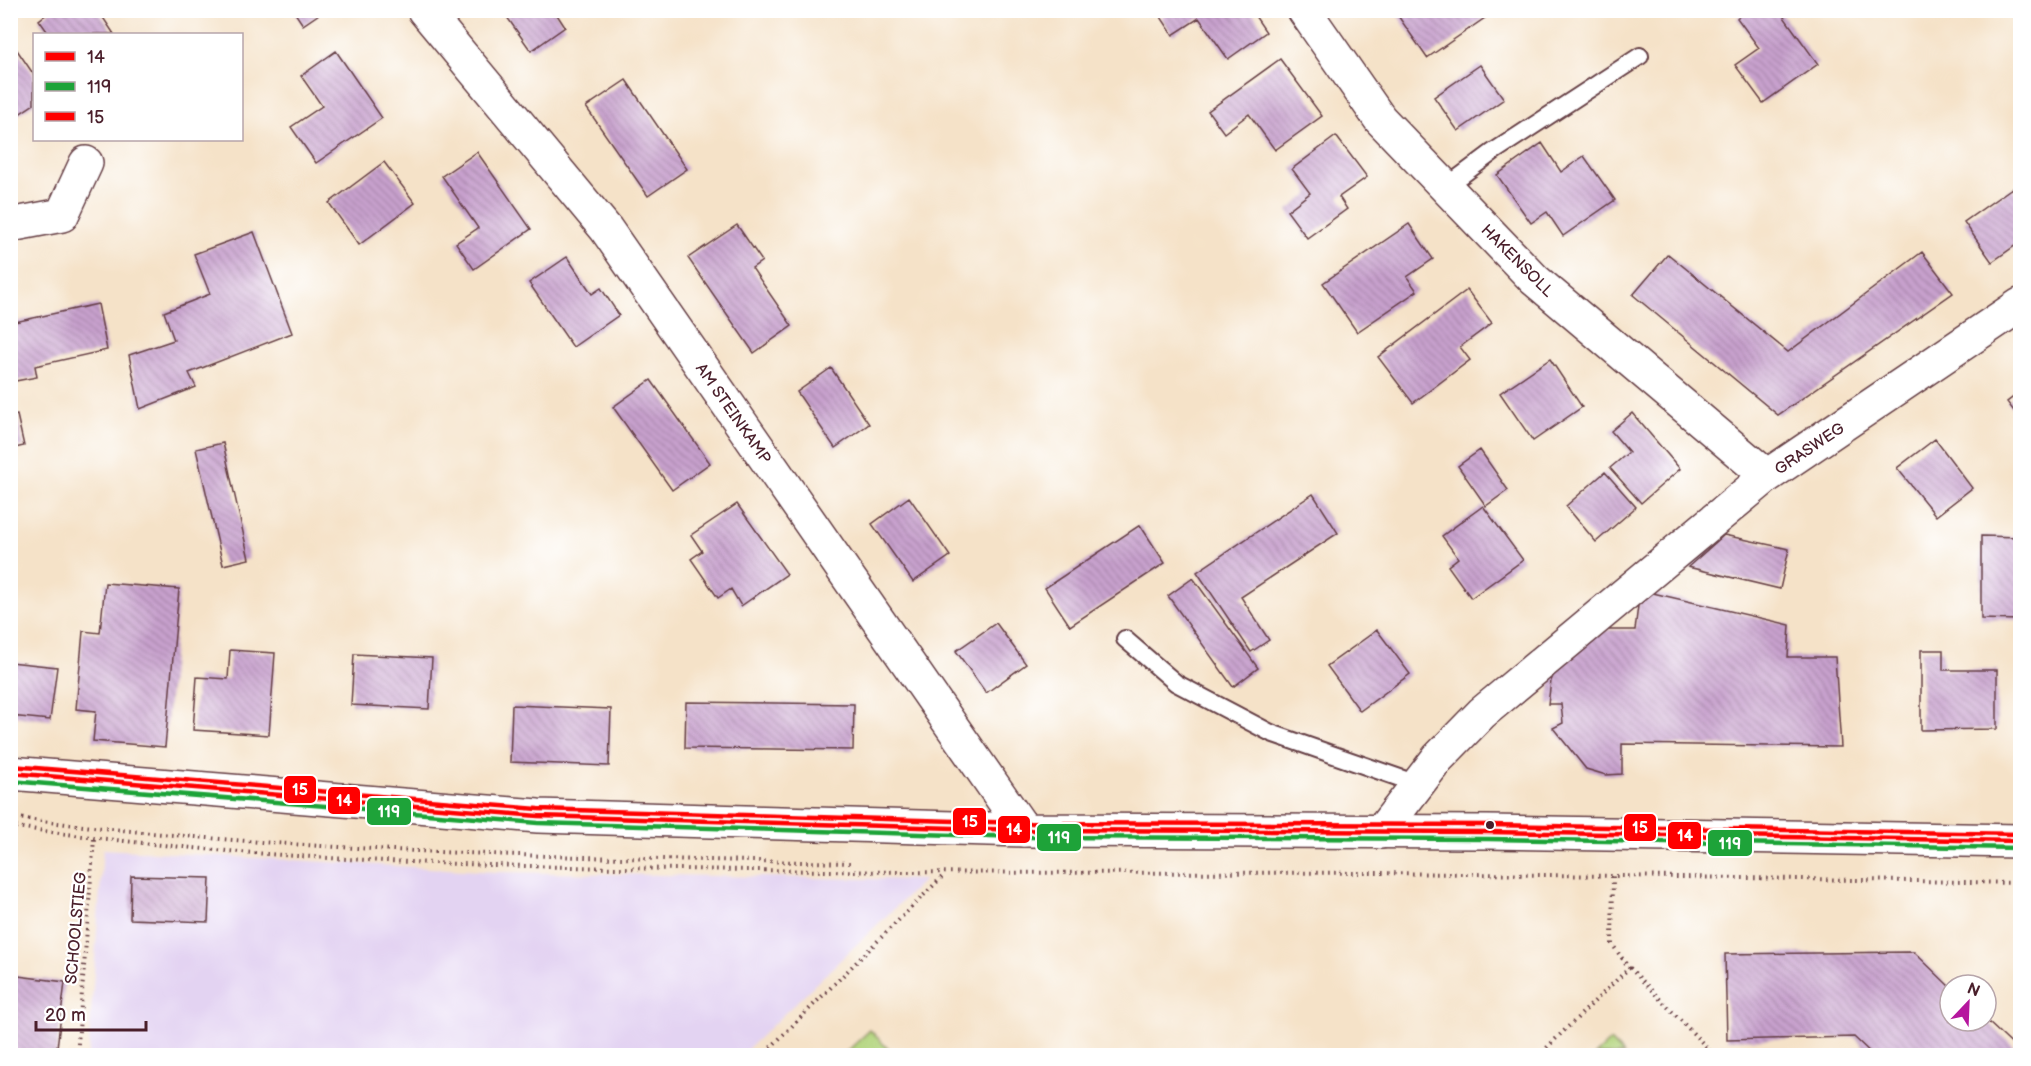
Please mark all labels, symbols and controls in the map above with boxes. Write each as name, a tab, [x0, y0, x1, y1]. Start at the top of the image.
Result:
legend	[33, 33, 243, 141]
text: 14	[87, 47, 105, 68]
text: 119	[87, 77, 111, 98]
text: 15	[87, 107, 104, 128]
street label: HAKENSOLL	[1477, 221, 1558, 302]
street label: AM STEINKAMP	[691, 360, 774, 468]
street label: GRASWEG	[1771, 419, 1848, 479]
line badge: 15	[283, 775, 317, 804]
text: 15	[292, 781, 308, 800]
line badge: 14	[327, 786, 361, 815]
text: 14	[336, 792, 353, 811]
line badge: 119	[366, 797, 412, 826]
text: 119	[378, 803, 400, 822]
line badge: 15	[952, 807, 987, 836]
text: 15	[962, 813, 978, 832]
line badge: 15	[1623, 813, 1657, 842]
line badge: 14	[997, 815, 1031, 844]
unlabelled marker	[1484, 819, 1496, 831]
text: 15	[1632, 819, 1648, 838]
text: 14	[1006, 821, 1023, 840]
line badge: 14	[1667, 821, 1702, 850]
line badge: 119	[1036, 823, 1082, 852]
text: 14	[1677, 827, 1694, 846]
text: 119	[1048, 829, 1070, 848]
line badge: 119	[1707, 829, 1753, 857]
text: 119	[1719, 835, 1741, 854]
street label: SCHOOLSTIEG	[62, 871, 91, 985]
north arrow	[1938, 973, 1998, 1033]
text: N	[1964, 979, 1983, 1002]
scale bar	[36, 994, 146, 1032]
text: 20 m	[45, 1005, 86, 1026]

